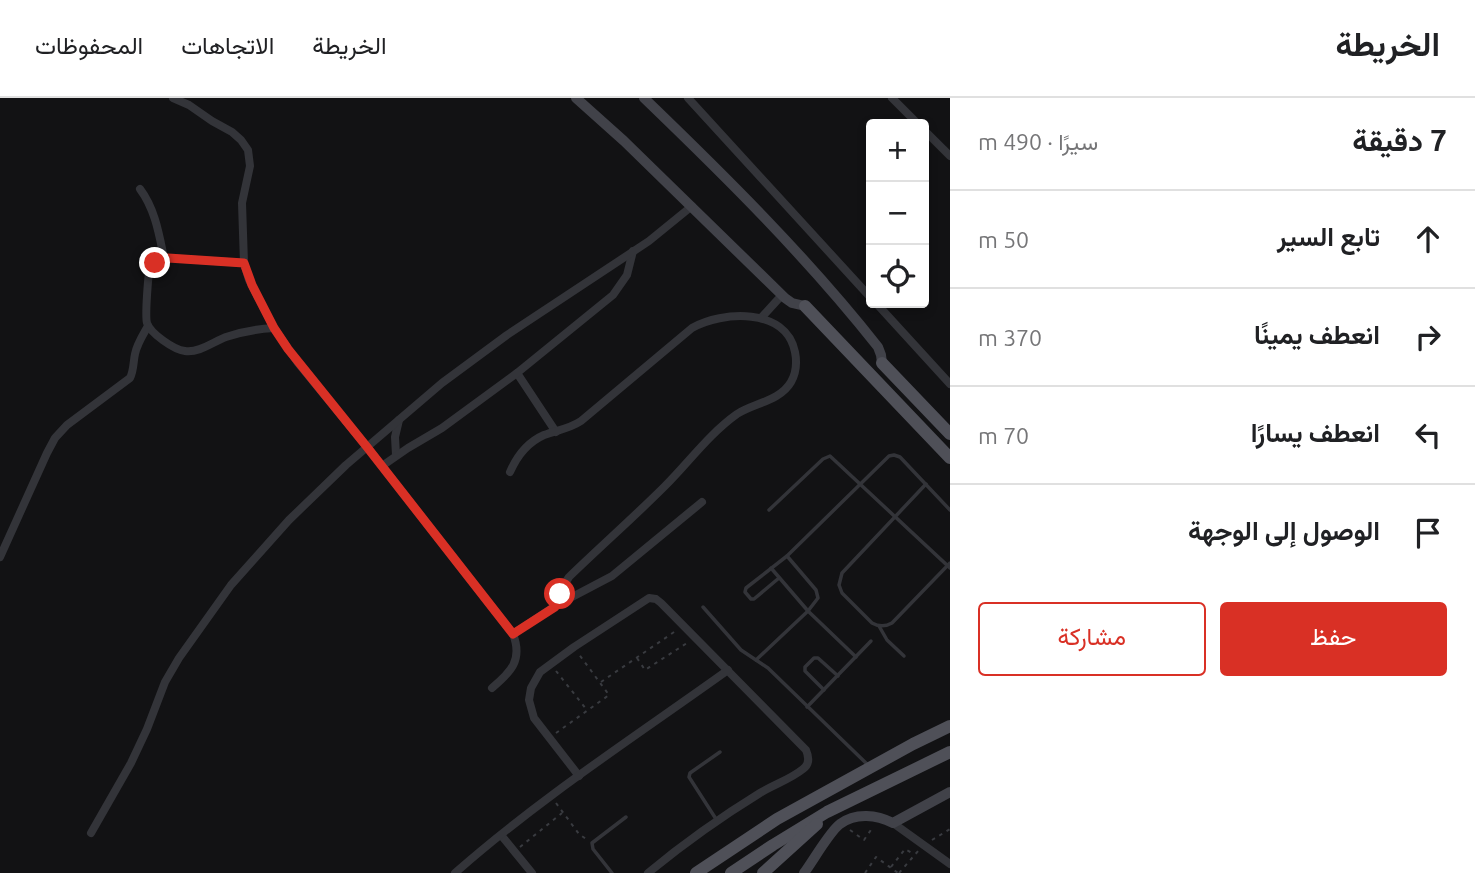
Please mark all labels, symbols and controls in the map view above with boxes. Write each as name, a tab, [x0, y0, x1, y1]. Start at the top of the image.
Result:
text: الخريطة	[1336, 25, 1440, 62]
text: المحفوظات	[35, 32, 143, 59]
text: الاتجاهات	[181, 32, 274, 59]
text: الخريطة	[312, 32, 387, 59]
map controls	[866, 119, 929, 308]
button: +	[866, 119, 929, 182]
text: 7 دقيقة	[1352, 123, 1447, 157]
text: سيرًا · 490 m	[978, 129, 1098, 154]
button: −	[866, 182, 929, 245]
icon: ahead	[1409, 220, 1447, 258]
text: تابع السير	[1277, 222, 1380, 251]
text: 50 m	[978, 227, 1029, 252]
button: locate	[866, 245, 929, 308]
route end	[139, 247, 170, 278]
icon: right	[1409, 318, 1447, 356]
text: انعطف يمينًا	[1254, 320, 1380, 349]
text: 370 m	[978, 325, 1042, 350]
icon: left	[1409, 416, 1447, 454]
text: انعطف يسارًا	[1251, 418, 1380, 447]
text: 70 m	[978, 423, 1029, 448]
icon: arrive	[1409, 514, 1447, 552]
text: الوصول إلى الوجهة	[1188, 516, 1380, 545]
route start	[544, 578, 575, 609]
button: مشاركة	[978, 602, 1206, 676]
button: حفظ	[1220, 602, 1447, 676]

